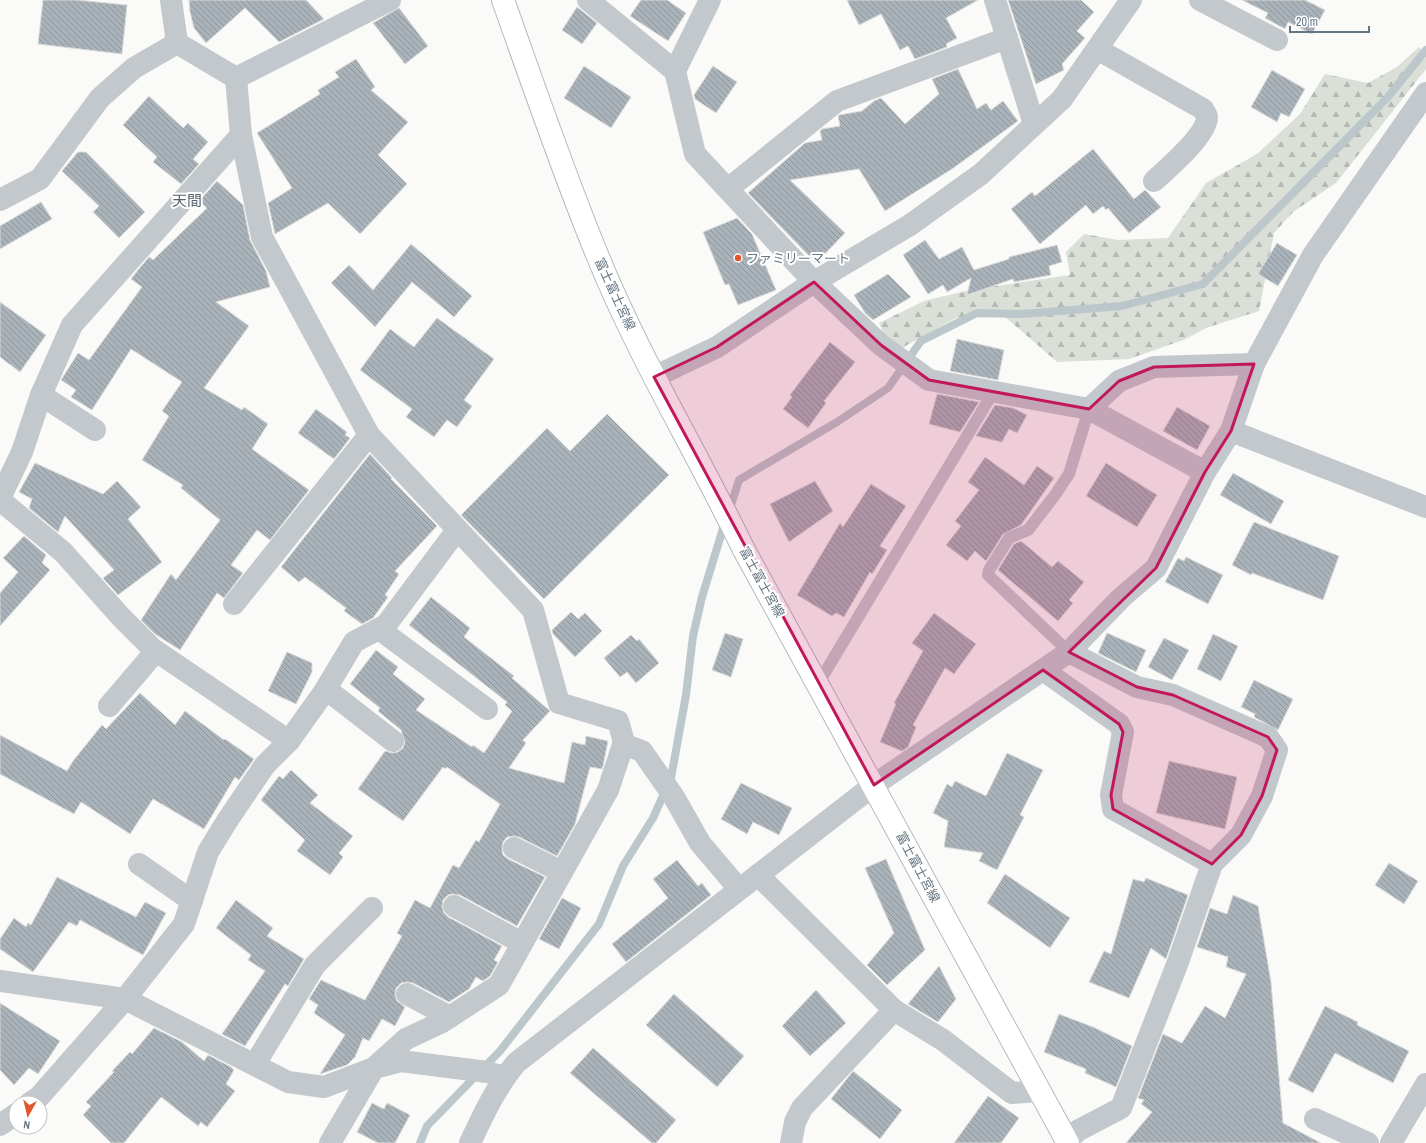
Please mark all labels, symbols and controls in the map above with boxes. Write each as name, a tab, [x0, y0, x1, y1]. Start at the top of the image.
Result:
scale bar	[1290, 8, 1369, 34]
text: 20 m	[1296, 14, 1318, 30]
district label: 天間	[172, 190, 202, 211]
place label: ファミリーマート	[746, 250, 850, 267]
marker: ファミリーマート	[733, 253, 743, 263]
street label: 富士富士宮線	[591, 255, 639, 333]
street label: 富士富士宮線	[736, 544, 788, 620]
street label: 富士富士宮線	[892, 829, 944, 905]
north arrow	[8, 1095, 48, 1135]
text: N	[22, 1118, 31, 1132]

